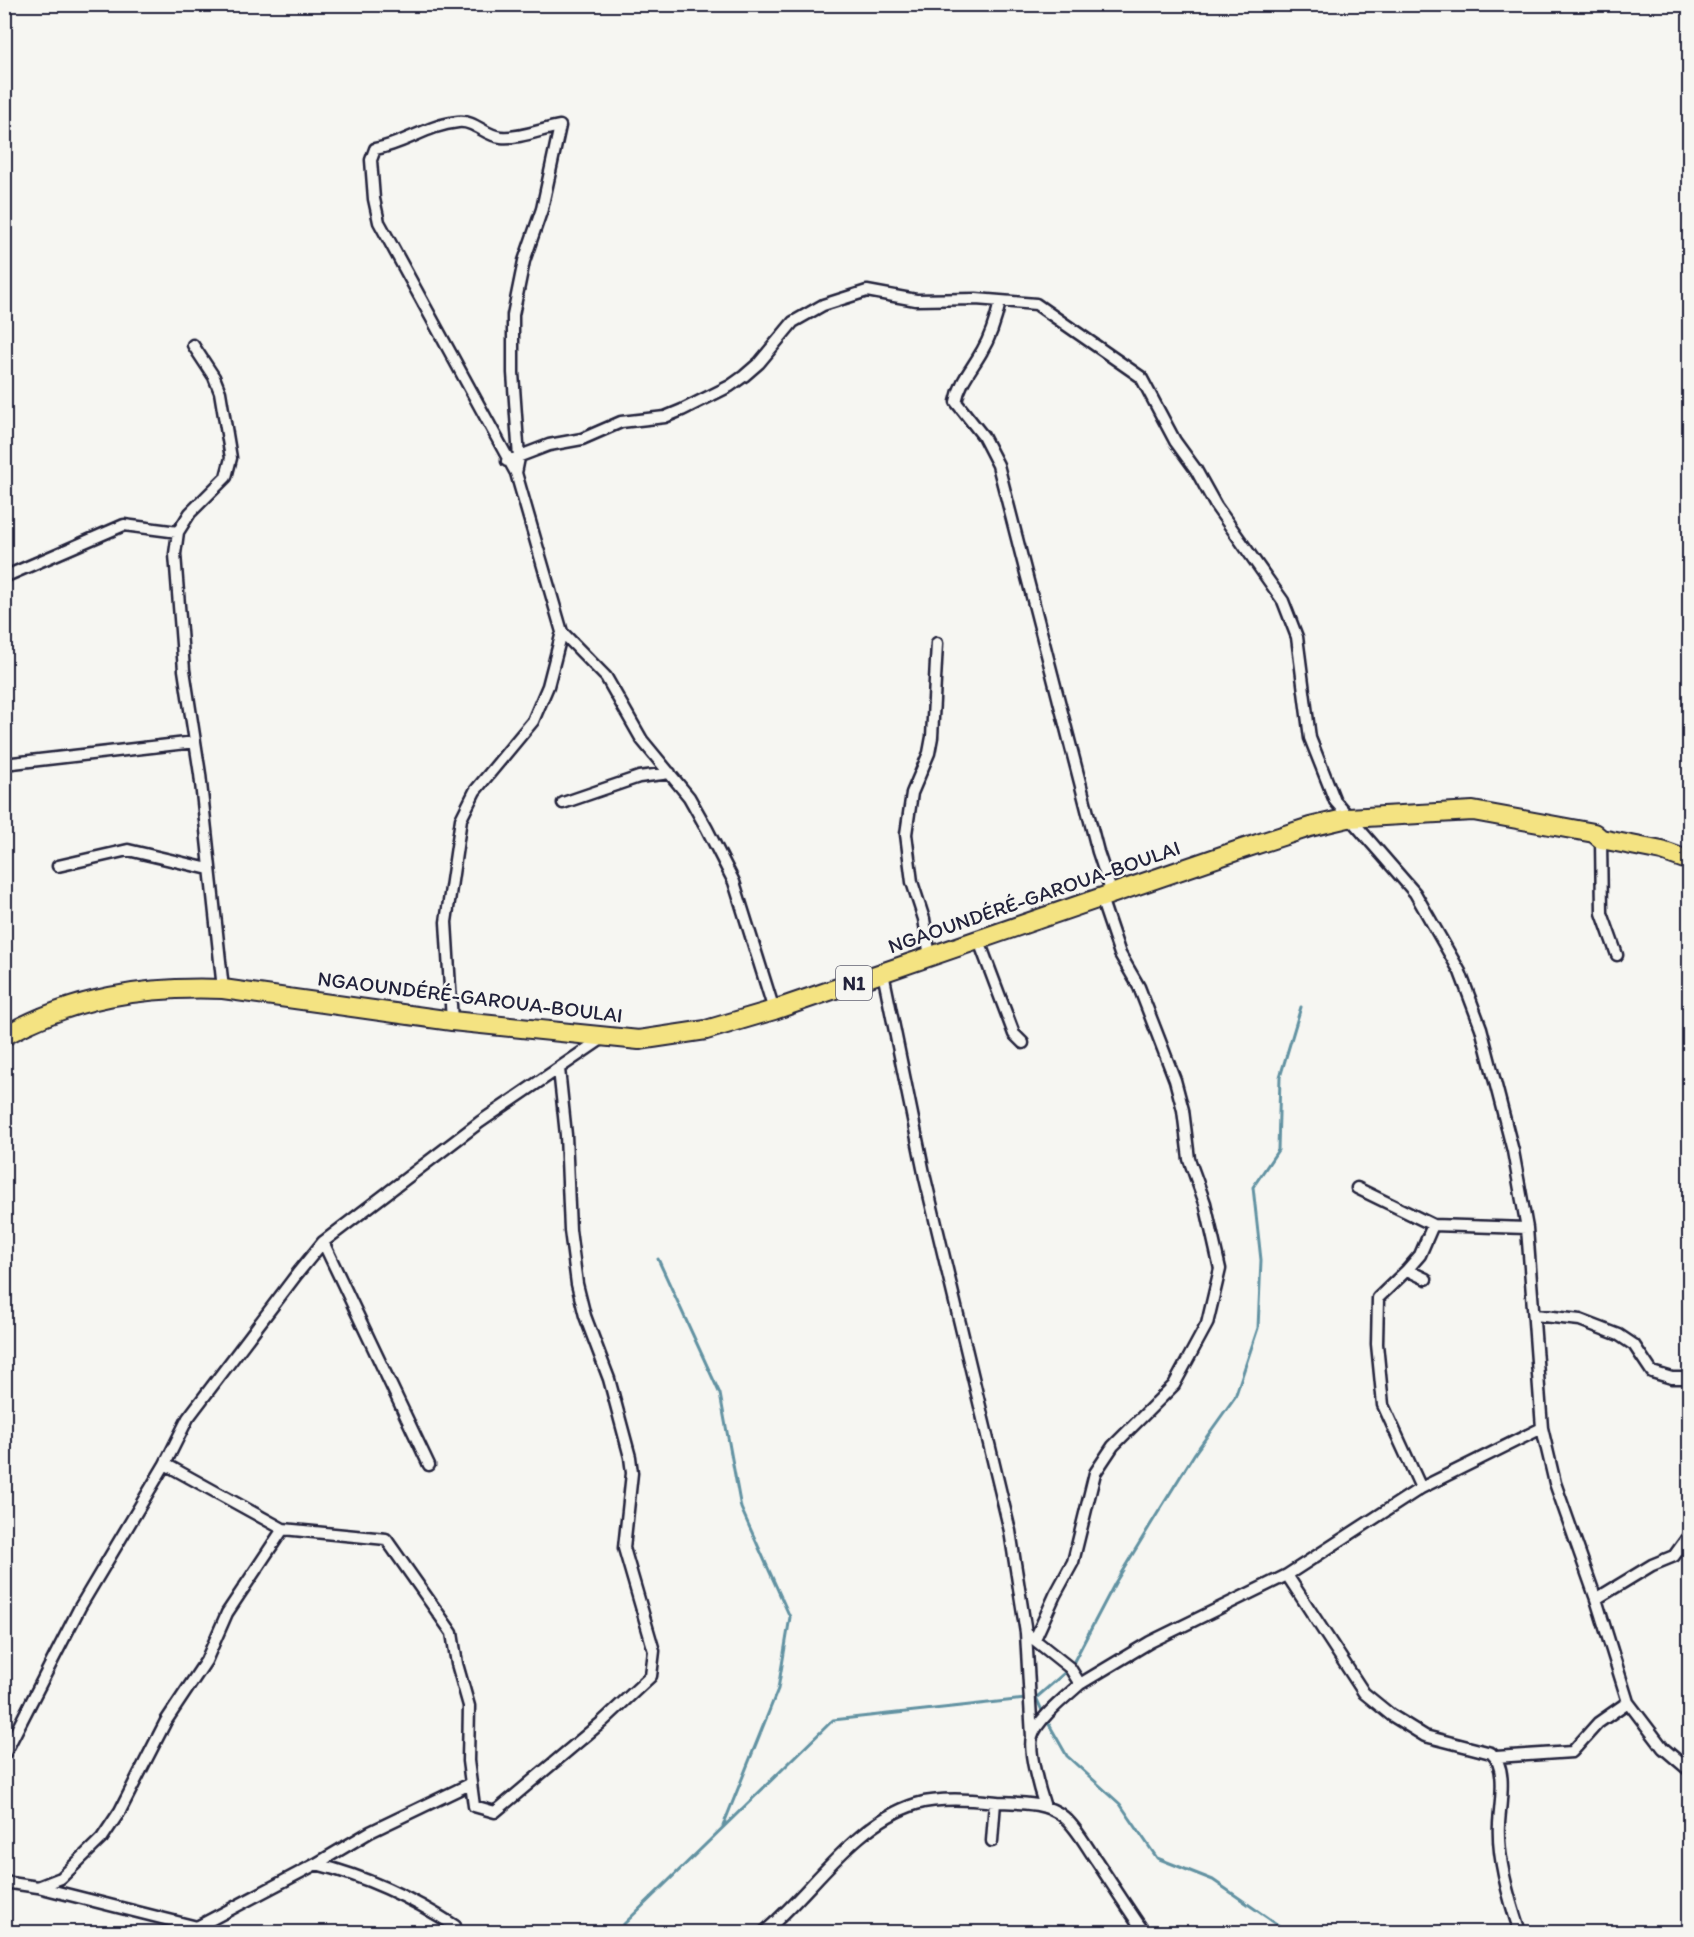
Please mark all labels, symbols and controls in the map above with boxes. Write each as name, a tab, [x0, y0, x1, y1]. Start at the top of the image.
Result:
street label: NGAOUNDÉRÉ-GAROUA-BOULAI	[884, 835, 1183, 958]
street label: NGAOUNDÉRÉ-GAROUA-BOULAI	[316, 965, 624, 1028]
road number: N1	[836, 966, 872, 1000]

